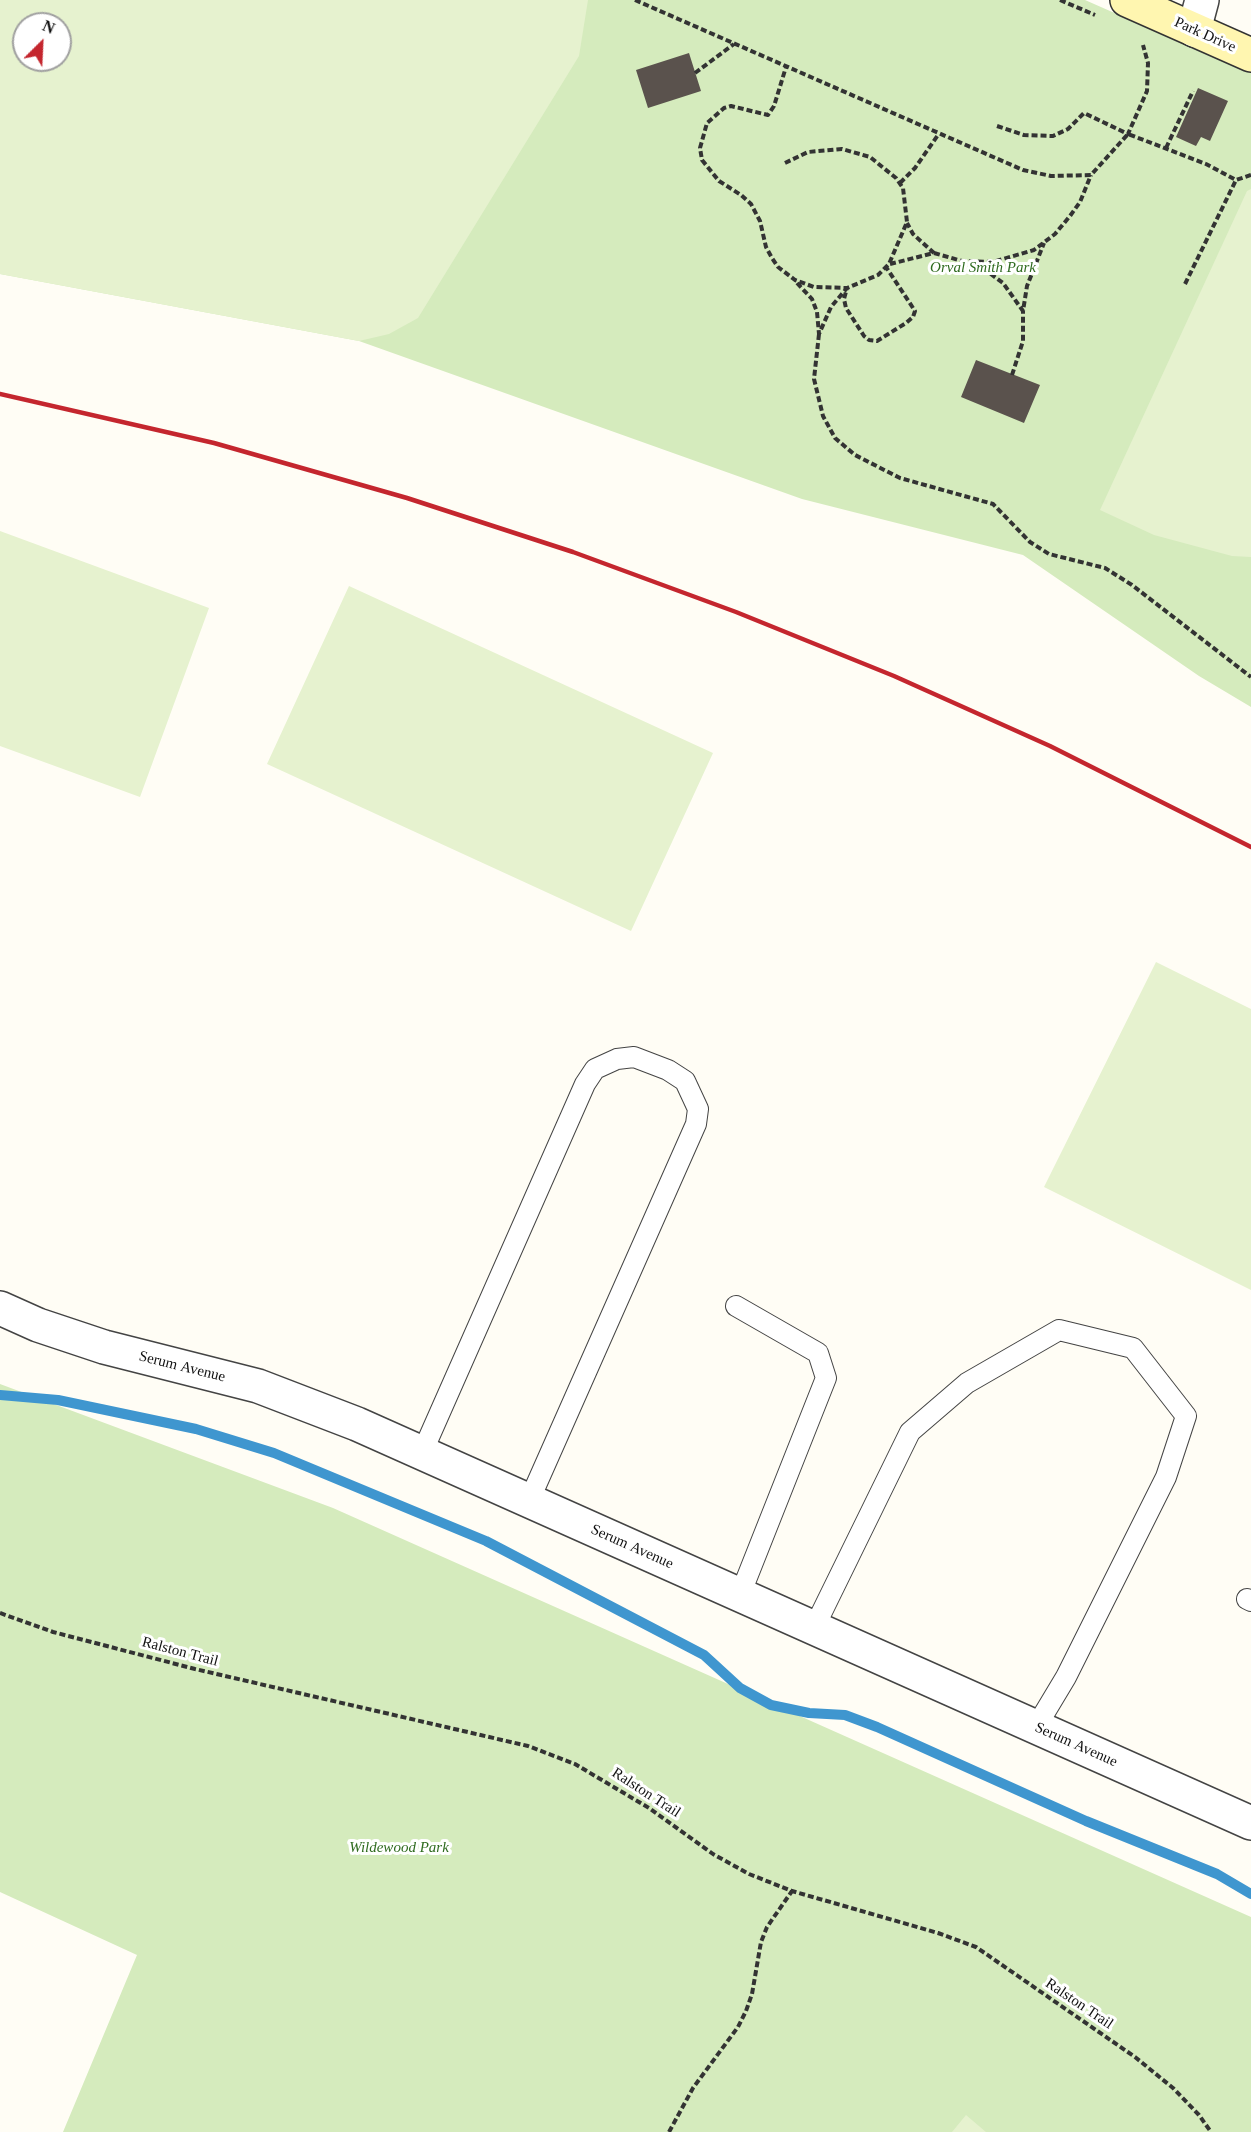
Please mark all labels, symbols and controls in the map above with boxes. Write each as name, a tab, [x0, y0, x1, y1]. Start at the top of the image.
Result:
north arrow	[12, 12, 72, 72]
street label: Park Drive	[1171, 13, 1239, 57]
text: N	[40, 17, 57, 37]
park label: Orval Smith Park	[930, 259, 1036, 277]
street label: Serum Avenue	[137, 1348, 227, 1386]
street label: Serum Avenue	[588, 1521, 676, 1573]
street label: Ralston Trail	[140, 1633, 220, 1671]
street label: Serum Avenue	[1032, 1719, 1120, 1771]
street label: Ralston Trail	[608, 1764, 684, 1822]
park label: Wildewood Park	[349, 1839, 449, 1857]
street label: Ralston Trail	[1042, 1975, 1116, 2033]

